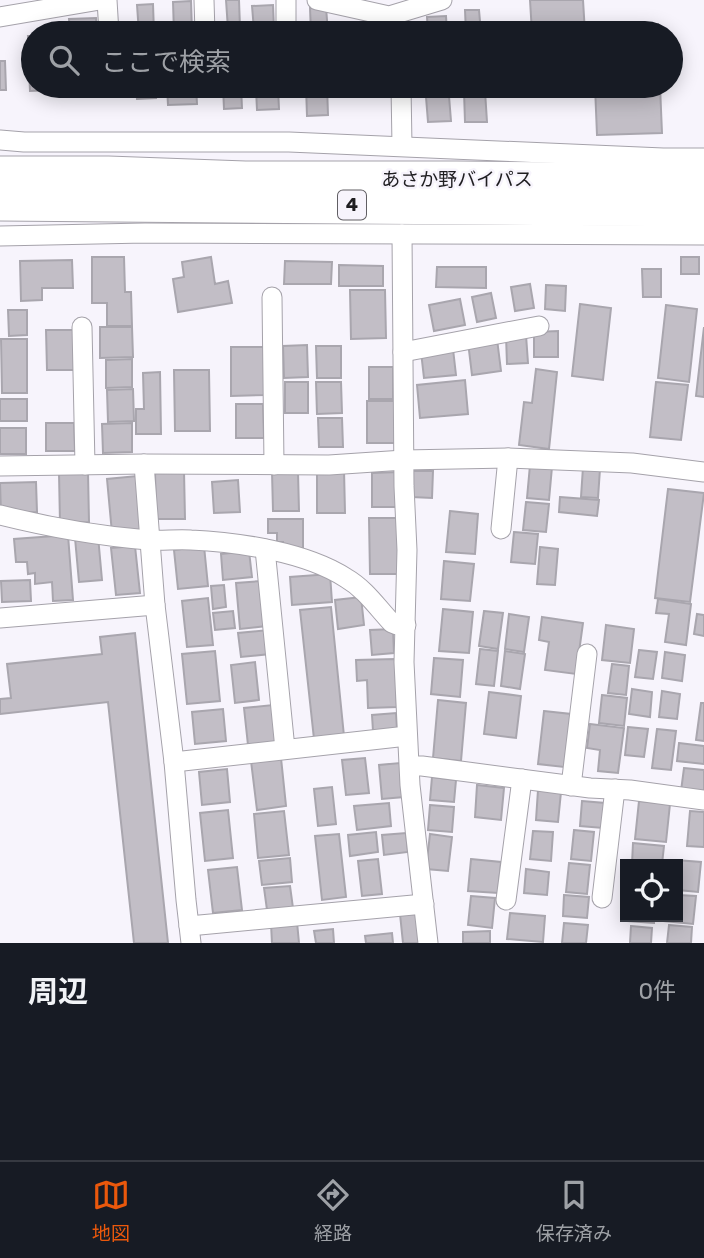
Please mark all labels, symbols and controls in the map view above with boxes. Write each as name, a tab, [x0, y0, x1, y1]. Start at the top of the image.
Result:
search box	[21, 21, 683, 98]
icon: search	[45, 41, 83, 79]
text: ここで検索	[101, 47, 231, 78]
street label: あさか野バイパス	[381, 168, 533, 191]
road number: 4	[338, 190, 366, 220]
map controls	[620, 859, 683, 922]
button: locate	[620, 859, 683, 922]
text: 周辺	[28, 974, 88, 1010]
text: 0件	[638, 977, 676, 1005]
tab: 地図	[92, 1176, 130, 1245]
tab: 経路	[314, 1176, 352, 1245]
tab: 保存済み	[536, 1176, 612, 1245]

